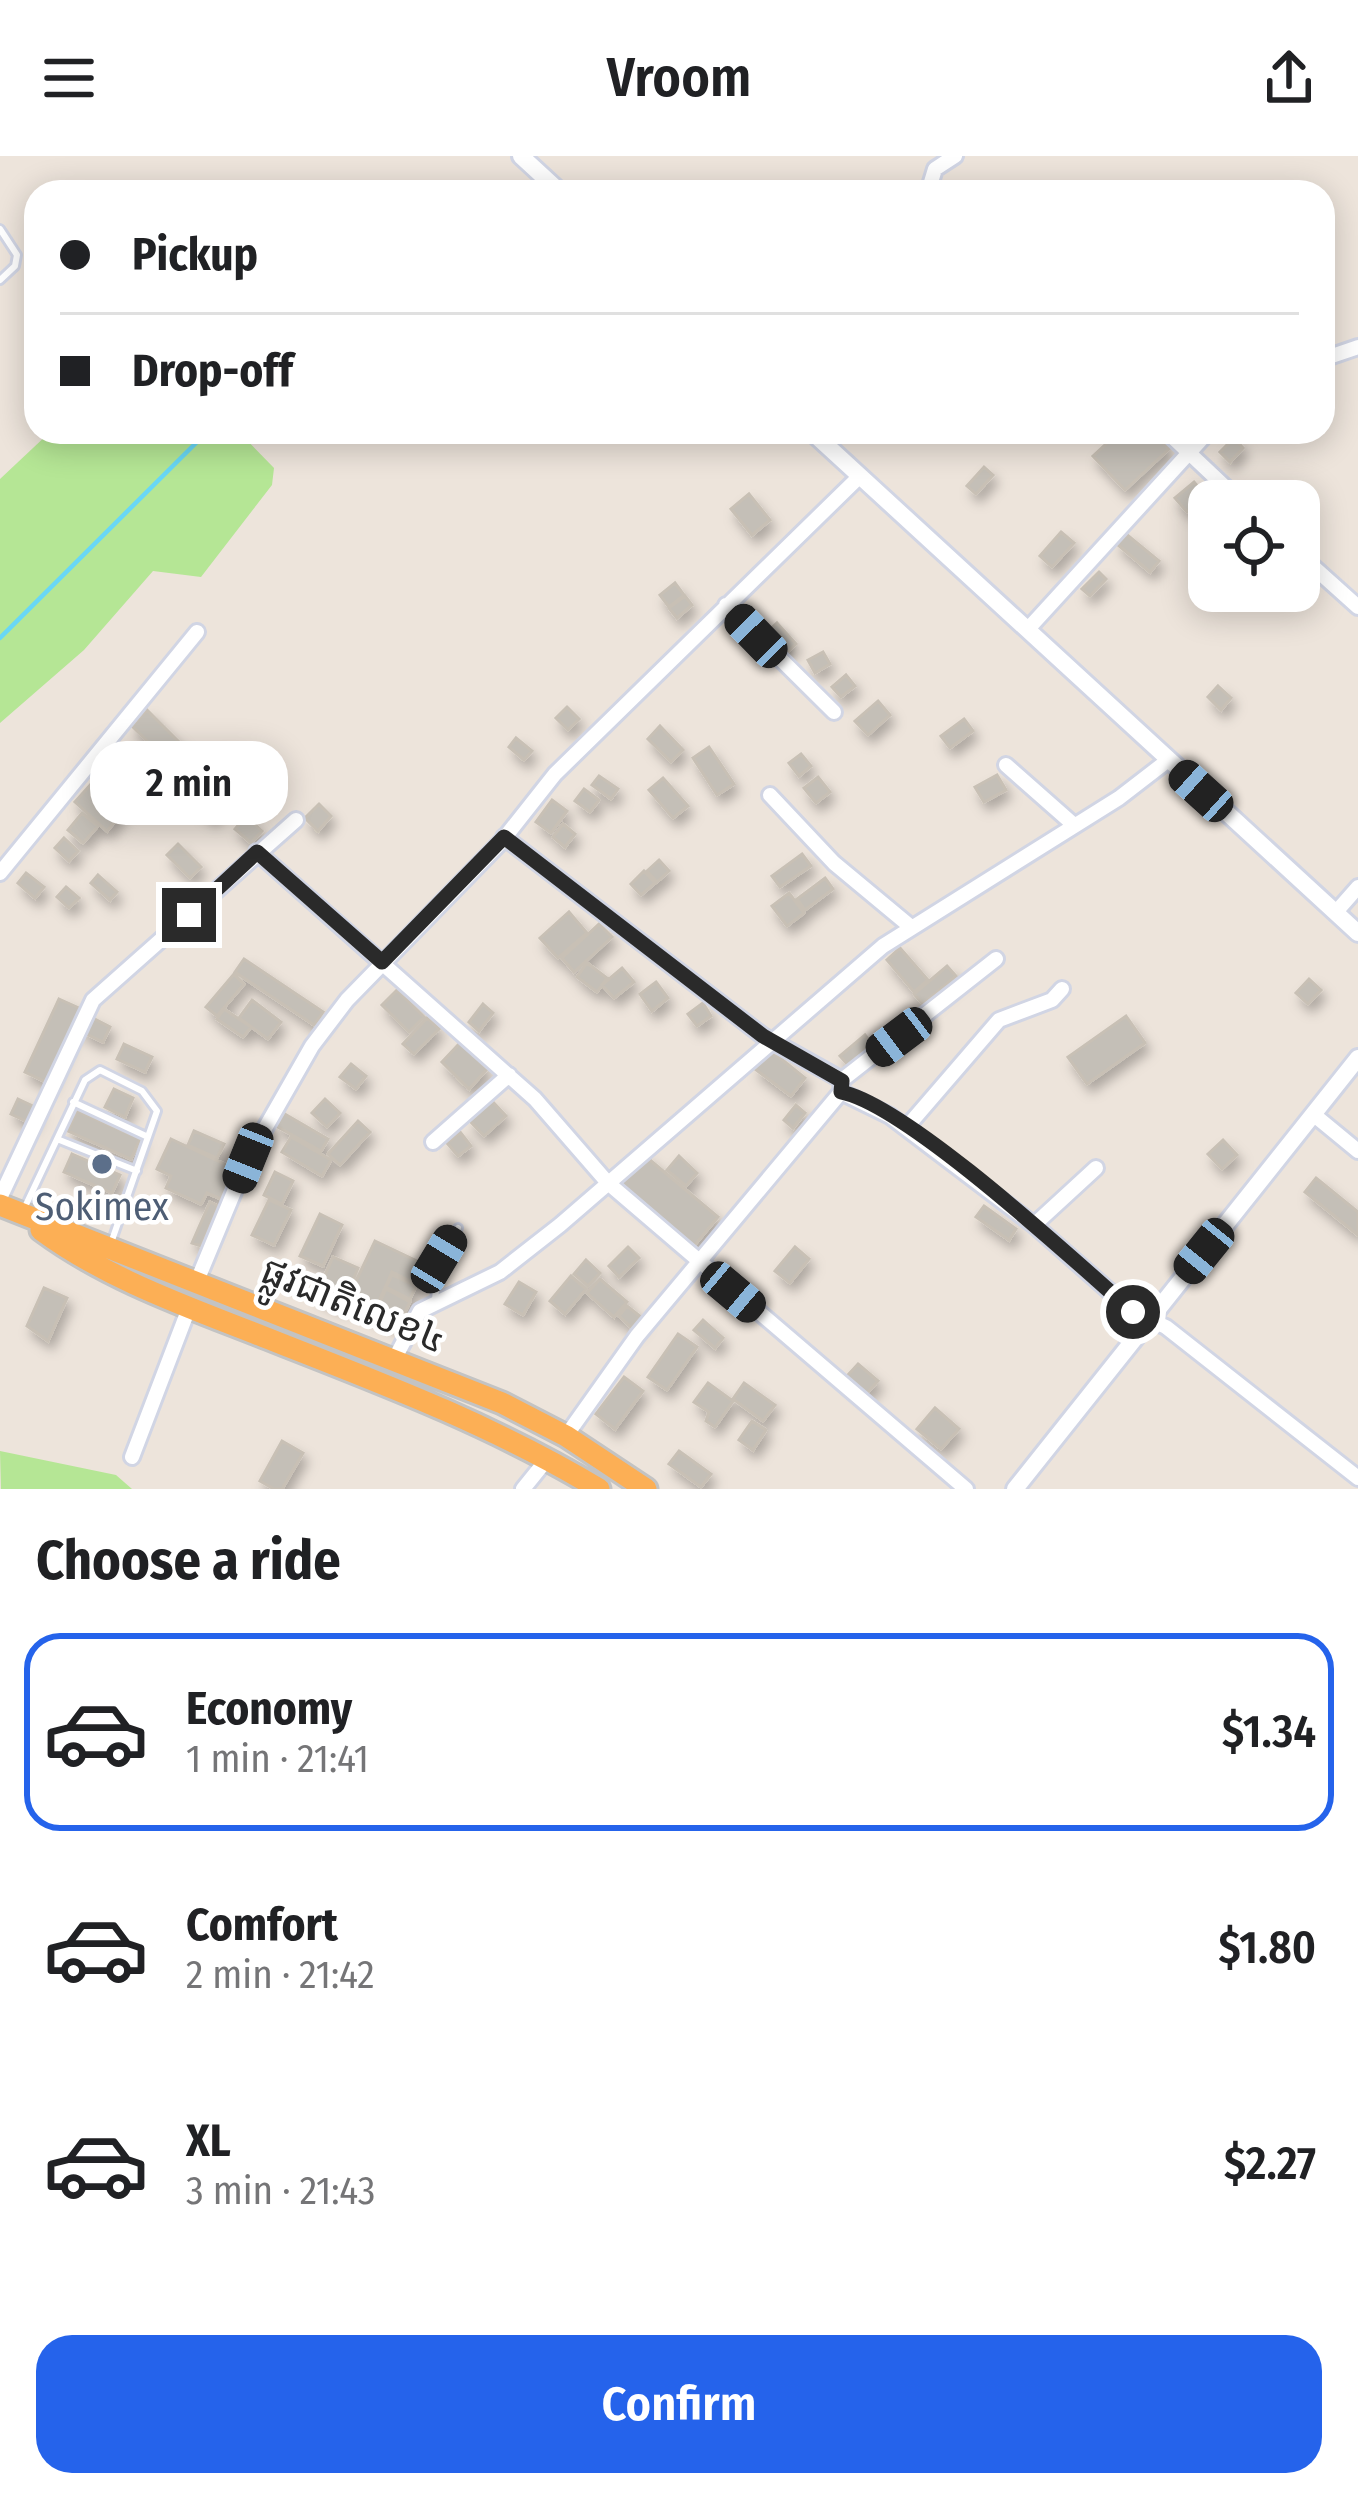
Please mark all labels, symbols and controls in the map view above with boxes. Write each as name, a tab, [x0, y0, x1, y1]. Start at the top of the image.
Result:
icon: menu	[36, 45, 102, 111]
icon: share	[1256, 45, 1322, 111]
text: Vroom	[607, 46, 751, 110]
text: Pickup	[132, 228, 258, 282]
text: Drop-off	[132, 344, 293, 398]
map controls	[1188, 480, 1320, 612]
button: locate	[1188, 480, 1320, 612]
car	[718, 598, 794, 674]
callout: 2 min	[90, 741, 288, 825]
car	[1162, 754, 1240, 828]
text: 2 min	[146, 760, 232, 806]
route end	[162, 888, 216, 942]
car	[859, 1001, 939, 1073]
car	[218, 1118, 278, 1198]
marker: Sokimex	[89, 1151, 115, 1177]
place label: Sokimex	[35, 1184, 169, 1230]
car	[1167, 1212, 1241, 1290]
car	[405, 1219, 473, 1299]
street label: ផ្លូវជាតិលេខ៤	[250, 1247, 453, 1374]
car	[694, 1255, 772, 1329]
route start	[1106, 1285, 1160, 1339]
text: Choose a ride	[36, 1529, 341, 1593]
icon: car	[42, 1678, 150, 1786]
text: Economy	[186, 1682, 352, 1736]
text: $1.34	[1222, 1705, 1316, 1759]
text: 1 min · 21:41	[186, 1736, 369, 1782]
icon: car	[42, 1894, 150, 2002]
text: Comfort	[186, 1898, 338, 1952]
text: $1.80	[1219, 1921, 1316, 1975]
text: 2 min · 21:42	[186, 1952, 375, 1998]
icon: car	[42, 2110, 150, 2218]
text: XL	[186, 2114, 231, 2168]
text: $2.27	[1224, 2137, 1316, 2191]
text: 3 min · 21:43	[186, 2168, 375, 2214]
button: Confirm	[36, 2335, 1322, 2473]

